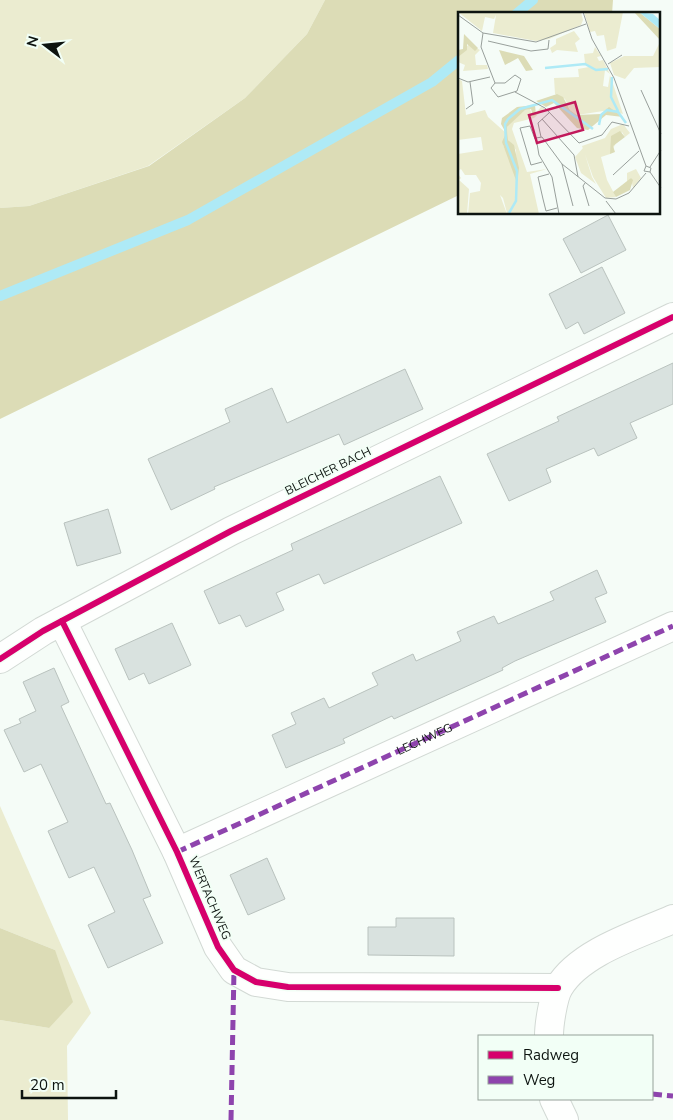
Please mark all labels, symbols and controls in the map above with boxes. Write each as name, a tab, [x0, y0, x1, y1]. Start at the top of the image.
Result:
inset map	[458, 12, 660, 215]
north arrow	[20, 20, 70, 70]
text: N	[22, 34, 44, 49]
street label: BLEICHER BACH	[282, 443, 374, 499]
street label: LECHWEG	[394, 720, 455, 759]
street label: WERTACHWEG	[185, 854, 235, 942]
legend	[478, 1035, 653, 1100]
text: Radweg	[523, 1045, 579, 1065]
scale bar	[22, 1068, 116, 1100]
text: Weg	[523, 1070, 555, 1090]
text: 20 m	[30, 1075, 65, 1095]

